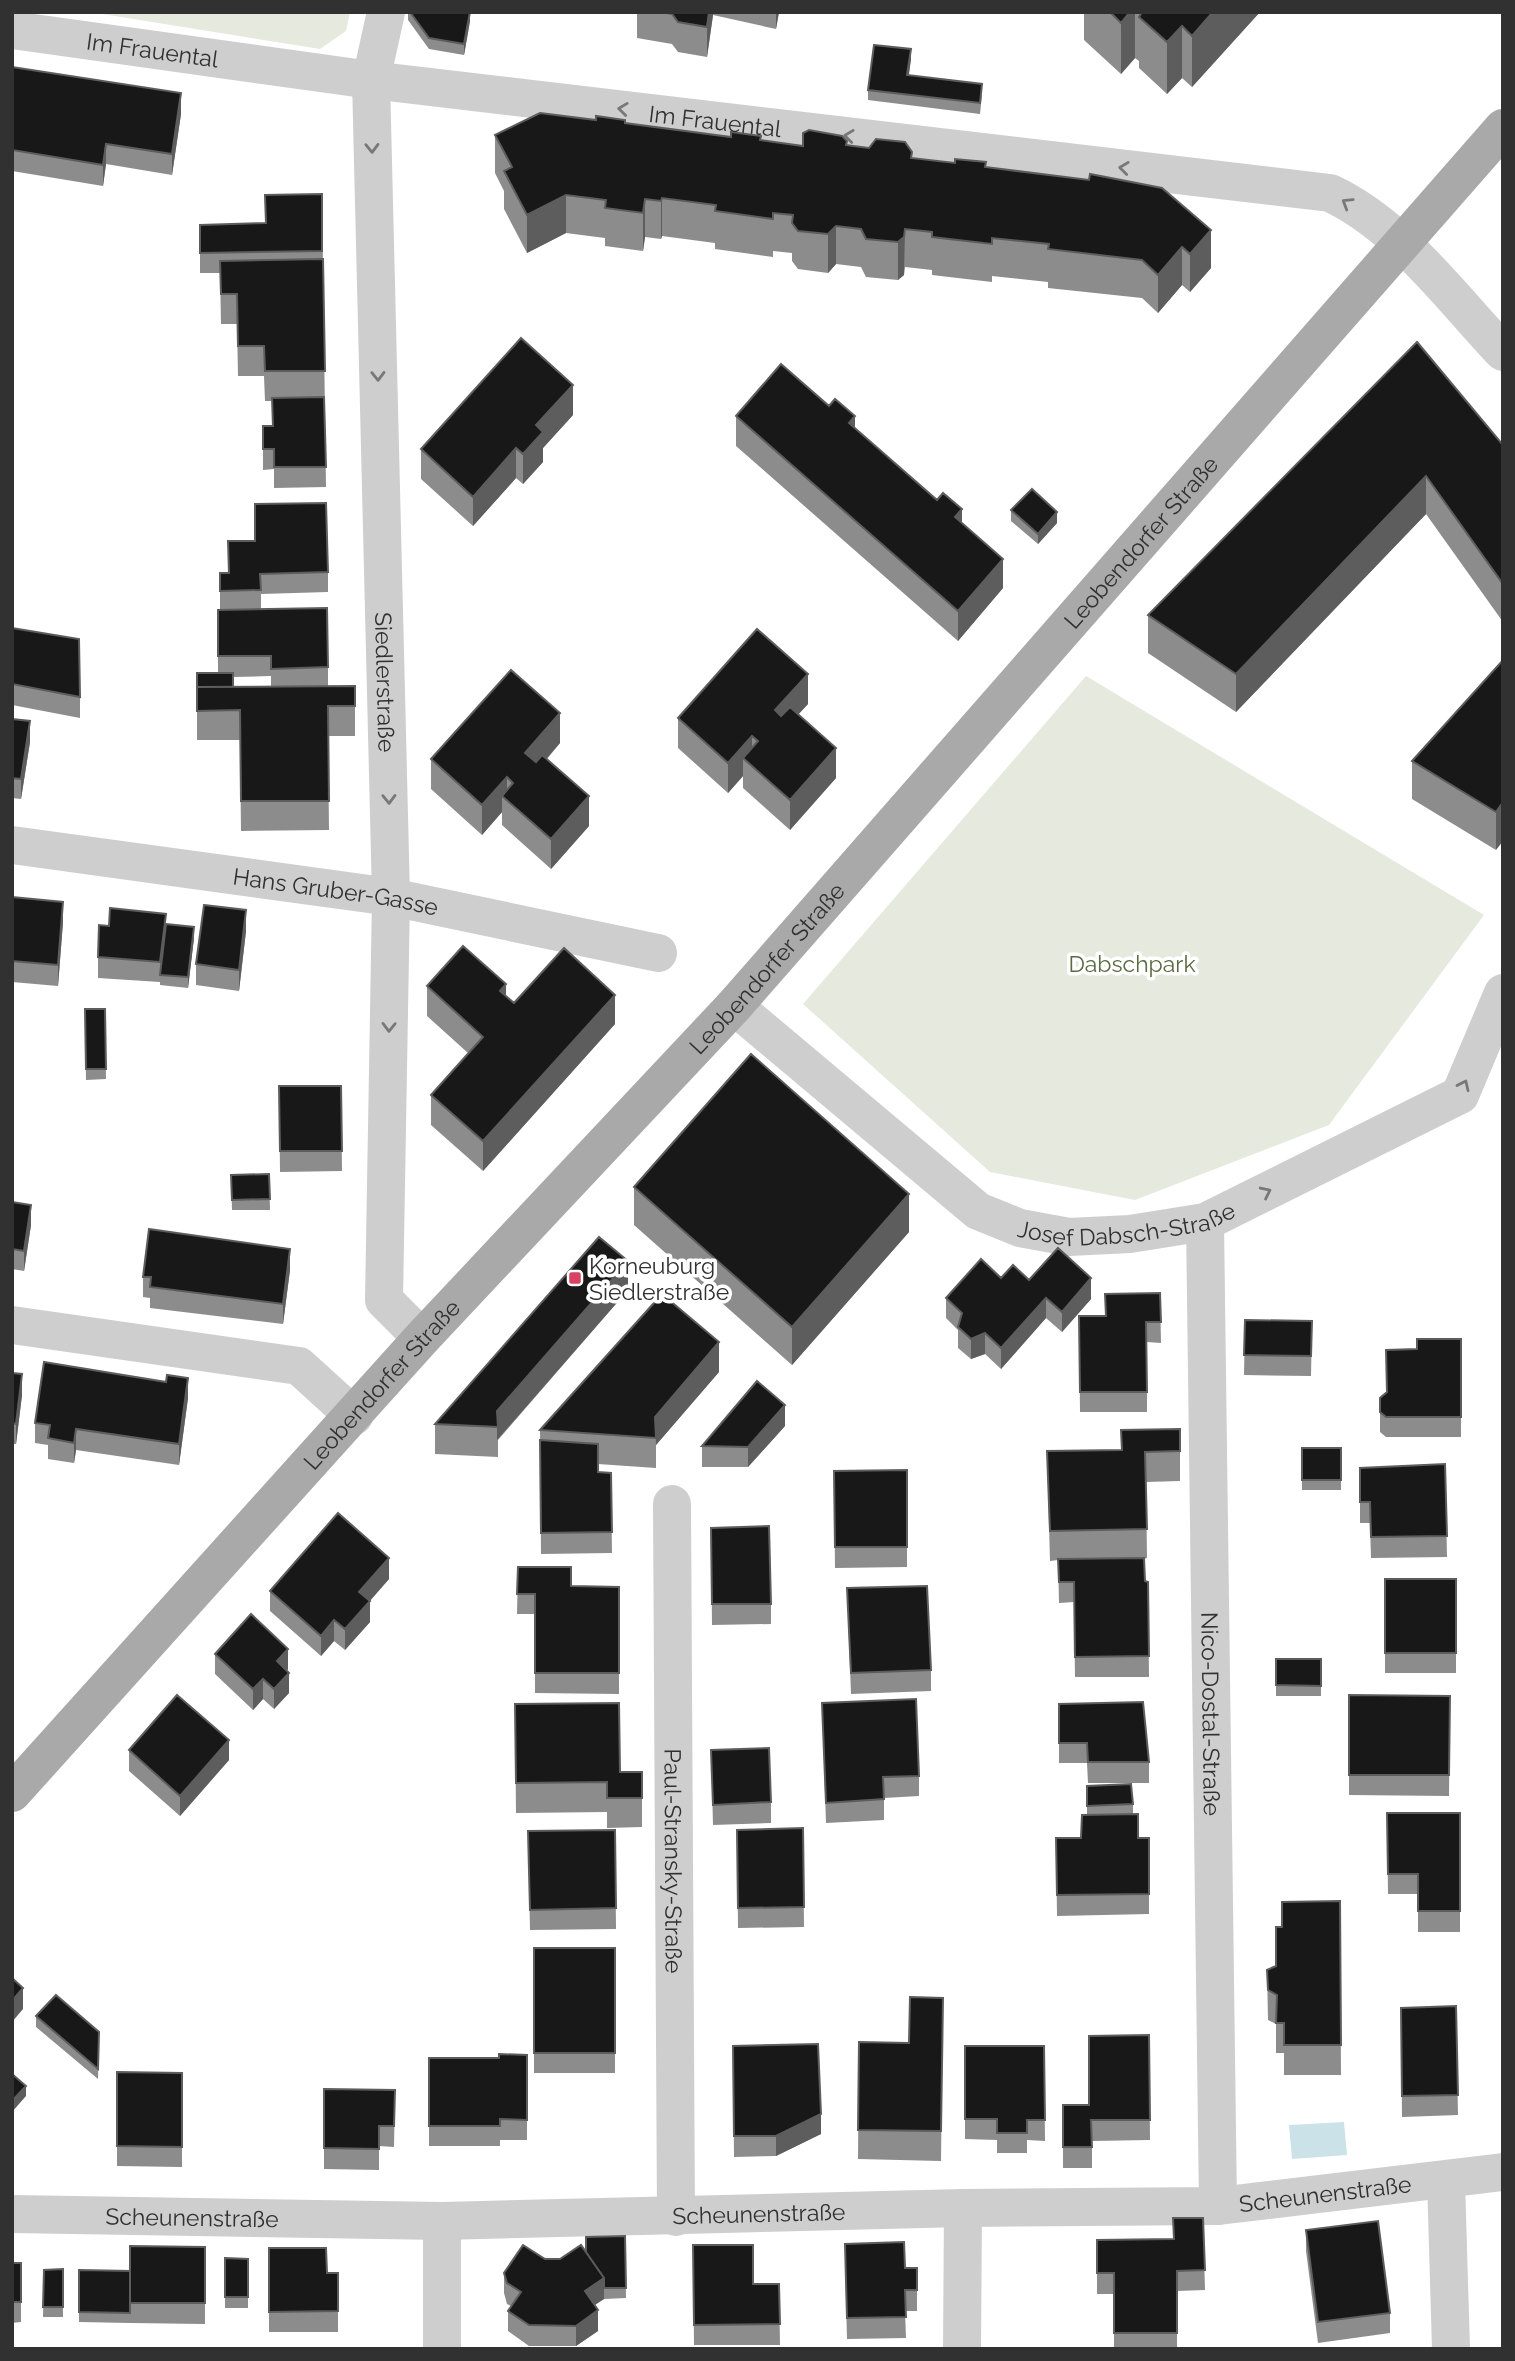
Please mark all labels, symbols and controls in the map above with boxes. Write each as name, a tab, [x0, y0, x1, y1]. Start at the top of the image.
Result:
street label: Im Frauental	[85, 27, 221, 72]
street label: Im Frauental	[648, 99, 784, 142]
one-way arrow	[618, 102, 629, 117]
one-way arrow	[844, 128, 855, 143]
one-way arrow	[365, 143, 380, 154]
one-way arrow	[1118, 160, 1130, 175]
one-way arrow	[1342, 198, 1355, 211]
one-way arrow	[370, 371, 386, 382]
street label: Leobendorfer Straße	[1058, 450, 1223, 634]
street label: Siedlerstraße	[371, 612, 401, 753]
one-way arrow	[381, 794, 396, 805]
street label: Hans Gruber-Gasse	[231, 862, 441, 920]
street label: Leobendorfer Straße	[683, 877, 850, 1059]
park label: Dabschpark	[1068, 950, 1196, 977]
one-way arrow	[381, 1022, 397, 1032]
one-way arrow	[1456, 1080, 1470, 1092]
one-way arrow	[1259, 1187, 1271, 1201]
street label: Josef Dabsch-Straße	[1015, 1196, 1239, 1251]
place label: Korneuburg Siedlerstraße	[589, 1252, 729, 1305]
marker: Korneuburg Siedlerstraße	[567, 1270, 583, 1286]
street label: Leobendorfer Straße	[297, 1293, 465, 1474]
street label: Nico-Dostal-Straße	[1197, 1612, 1226, 1816]
street label: Paul-Stransky-Straße	[660, 1748, 688, 1974]
street label: Scheunenstraße	[1237, 2170, 1413, 2217]
street label: Scheunenstraße	[672, 2197, 846, 2229]
street label: Scheunenstraße	[105, 2202, 279, 2232]

